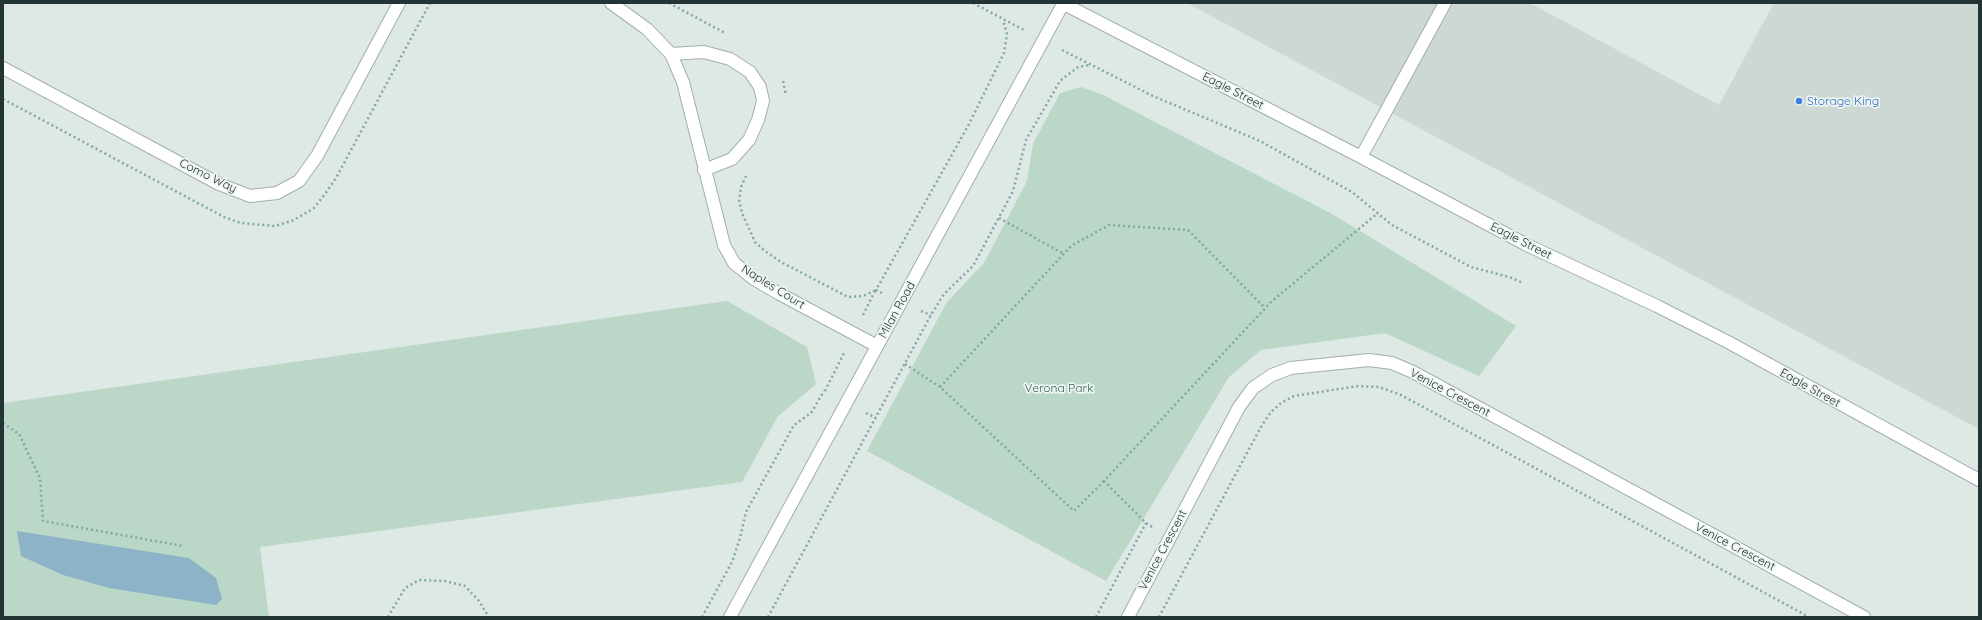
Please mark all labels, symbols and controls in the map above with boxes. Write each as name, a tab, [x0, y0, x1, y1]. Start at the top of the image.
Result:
street label: Eagle Street	[1200, 69, 1266, 113]
place label: Storage King	[1807, 94, 1879, 108]
marker: Storage King	[1794, 96, 1804, 106]
street label: Como Way	[177, 156, 239, 196]
street label: Eagle Street	[1488, 219, 1554, 263]
street label: Naples Court	[739, 262, 807, 312]
street label: Milan Road	[876, 279, 918, 341]
street label: Eagle Street	[1777, 365, 1843, 411]
street label: Venice Crescent	[1407, 366, 1493, 420]
park label: Verona Park	[1025, 381, 1093, 395]
street label: Venice Crescent	[1136, 507, 1190, 593]
street label: Venice Crescent	[1692, 520, 1778, 574]

